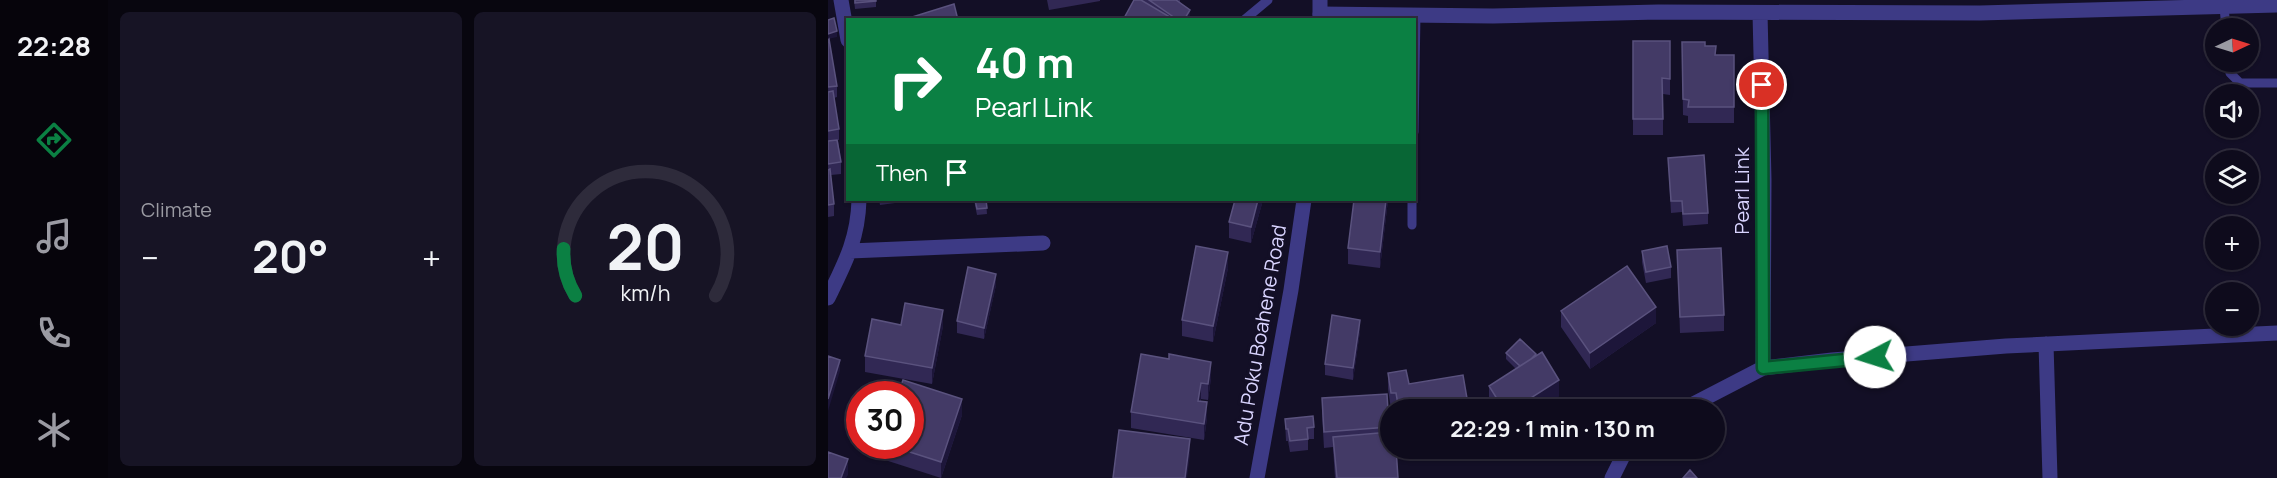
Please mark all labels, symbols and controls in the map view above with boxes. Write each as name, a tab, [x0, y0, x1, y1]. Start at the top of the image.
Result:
north arrow	[2205, 18, 2259, 72]
map controls	[2205, 18, 2259, 336]
text: 22:28	[17, 27, 91, 64]
text: 40 m	[975, 33, 1074, 91]
icon: right	[876, 42, 954, 120]
pin	[1736, 59, 1787, 110]
icon: arrive	[1745, 68, 1778, 101]
button: sound	[2205, 84, 2259, 138]
text: Pearl Link	[975, 88, 1093, 125]
icon: directions	[33, 119, 75, 161]
street label: Pearl Link	[1728, 146, 1755, 235]
button: layers	[2205, 150, 2259, 204]
icon: arrive	[940, 156, 973, 189]
text: Then	[876, 158, 928, 188]
text: Climate	[141, 196, 212, 223]
text: 20	[606, 203, 684, 289]
icon: music	[33, 215, 75, 257]
button: +	[2205, 216, 2259, 270]
street label: Adu Poku Boahene Road	[1227, 223, 1292, 447]
text: 20°	[252, 225, 329, 287]
text: −	[141, 235, 159, 280]
text: +	[422, 235, 441, 280]
text: km/h	[620, 278, 670, 307]
button: −	[2205, 282, 2259, 336]
icon: phone	[33, 312, 75, 354]
position arrow	[1843, 325, 1907, 389]
speed limit sign: 30	[846, 381, 924, 459]
icon: climate	[33, 409, 75, 451]
text: 22:29 · 1 min · 130 m	[1450, 414, 1655, 444]

